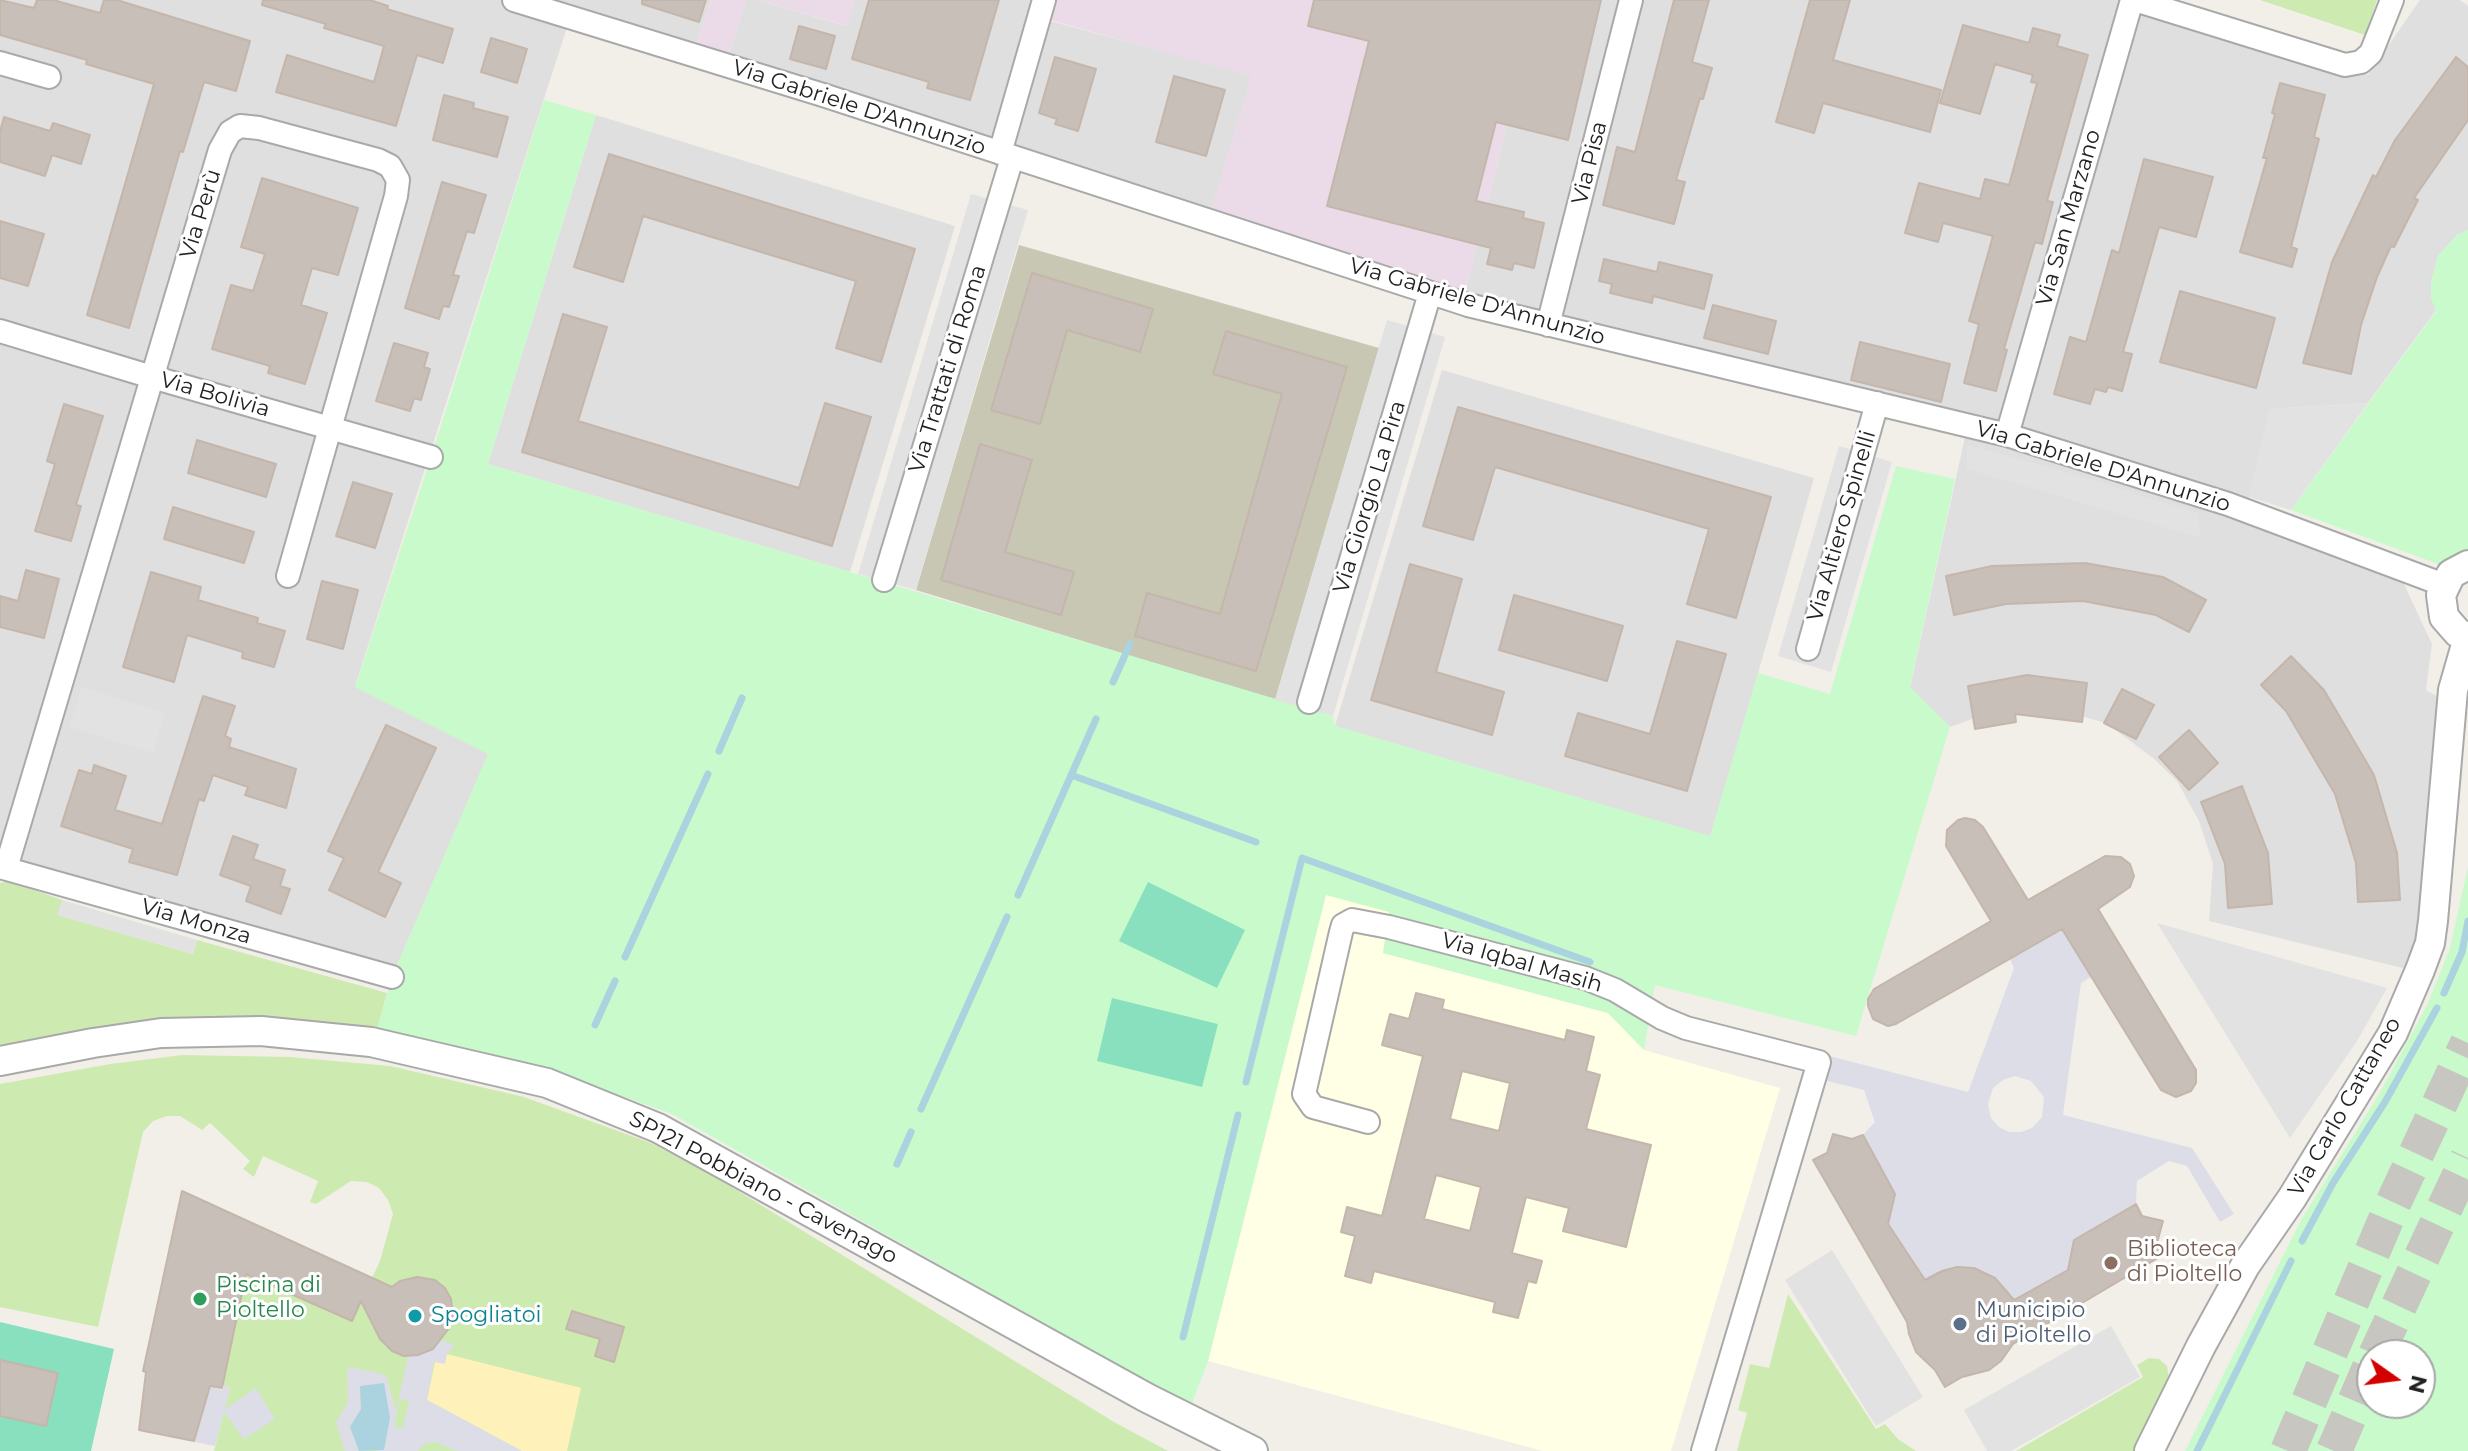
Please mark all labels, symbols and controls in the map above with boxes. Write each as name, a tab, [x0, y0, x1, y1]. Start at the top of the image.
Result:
street label: Via Gabriele D'Annunzio	[729, 55, 989, 161]
street label: Via Pisa	[1567, 119, 1613, 207]
street label: Via San Marzano	[2031, 127, 2107, 309]
street label: Via Perù	[175, 166, 227, 262]
street label: Via Gabriele D'Annunzio	[1346, 253, 1608, 351]
street label: Via Trattati di Roma	[904, 262, 992, 476]
street label: Via Bolivia	[157, 367, 273, 423]
street label: Via Giorgio La Pira	[1328, 398, 1412, 596]
street label: Via Gabriele D'Annunzio	[1973, 416, 2233, 518]
street label: Via Altiero Spinelli	[1802, 427, 1882, 625]
street label: Via Monza	[138, 894, 254, 950]
street label: Via Iqbal Masih	[1438, 927, 1606, 999]
street label: Via Carlo Cattaneo	[2283, 1013, 2407, 1201]
street label: SP121 Pobbiano - Cavenago	[624, 1106, 902, 1270]
place label: Biblioteca di Pioltello	[2127, 1237, 2242, 1288]
marker: Biblioteca di Pioltello	[2102, 1254, 2120, 1272]
place label: Piscina di Pioltello	[216, 1273, 321, 1324]
marker: Piscina di Pioltello	[191, 1290, 209, 1308]
place label: Municipio di Pioltello	[1976, 1298, 2091, 1350]
place label: Spogliatoi	[431, 1303, 541, 1329]
marker: Spogliatoi	[406, 1307, 424, 1325]
marker: Municipio di Pioltello	[1951, 1315, 1969, 1333]
north arrow	[2356, 1339, 2436, 1419]
text: N	[2403, 1373, 2433, 1396]

